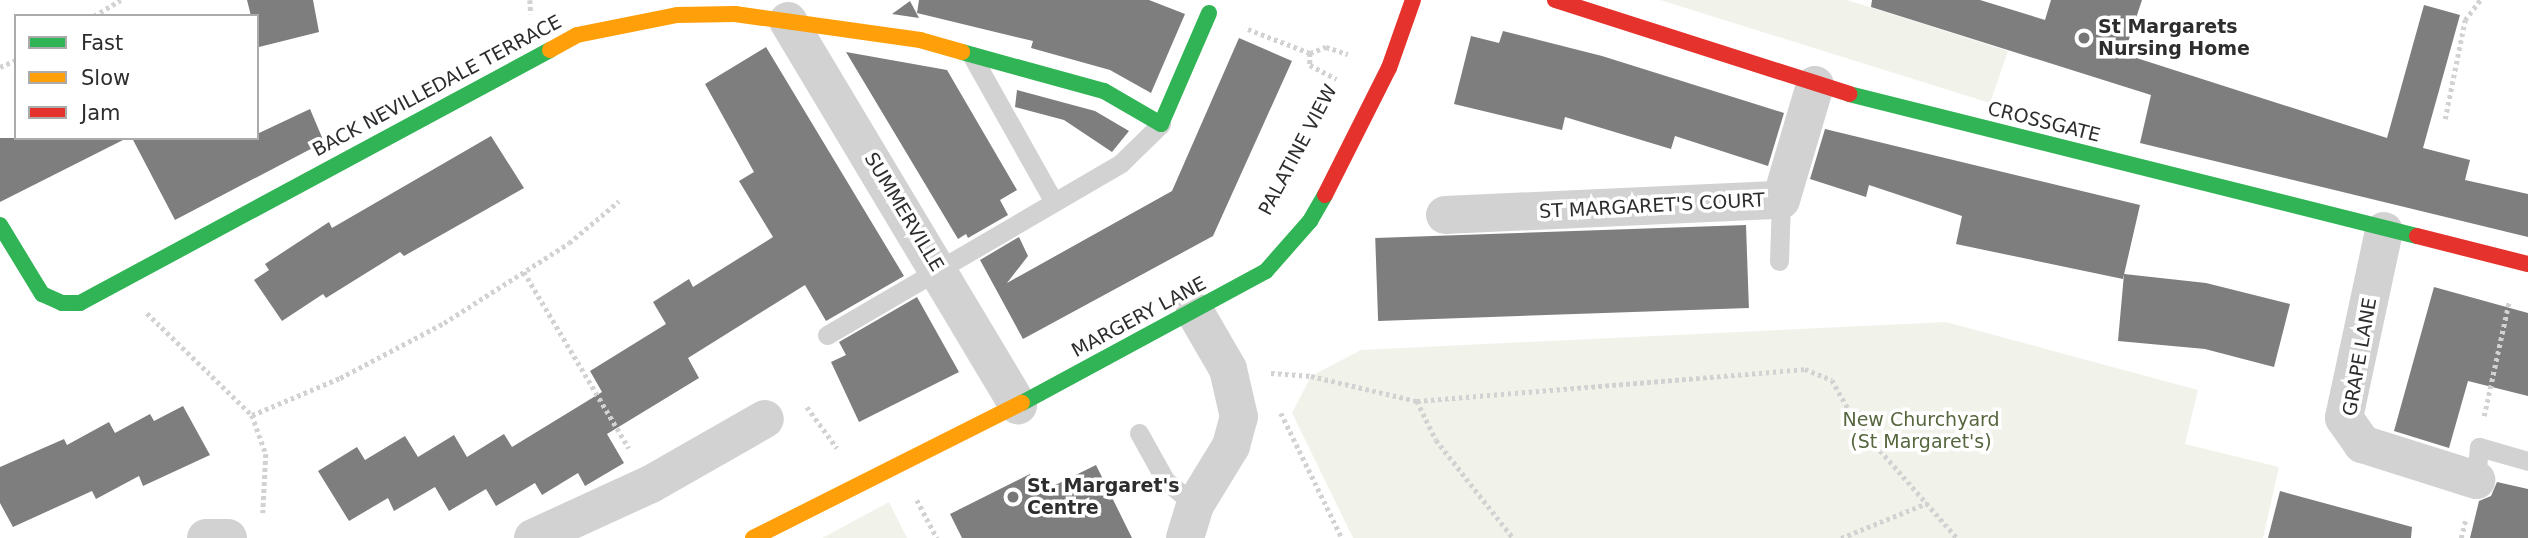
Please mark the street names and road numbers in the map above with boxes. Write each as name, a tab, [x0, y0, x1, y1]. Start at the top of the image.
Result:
street label: BACK NEVILLEDALE TERRACE	[309, 11, 565, 161]
street label: PALATINE VIEW	[1254, 81, 1342, 219]
street label: CROSSGATE	[1985, 97, 2103, 147]
street label: SUMMERVILLE	[860, 148, 948, 276]
street label: ST MARGARET'S COURT	[1539, 189, 1765, 223]
street label: MARGERY LANE	[1068, 272, 1210, 362]
street label: GRAPE LANE	[2338, 296, 2382, 418]

